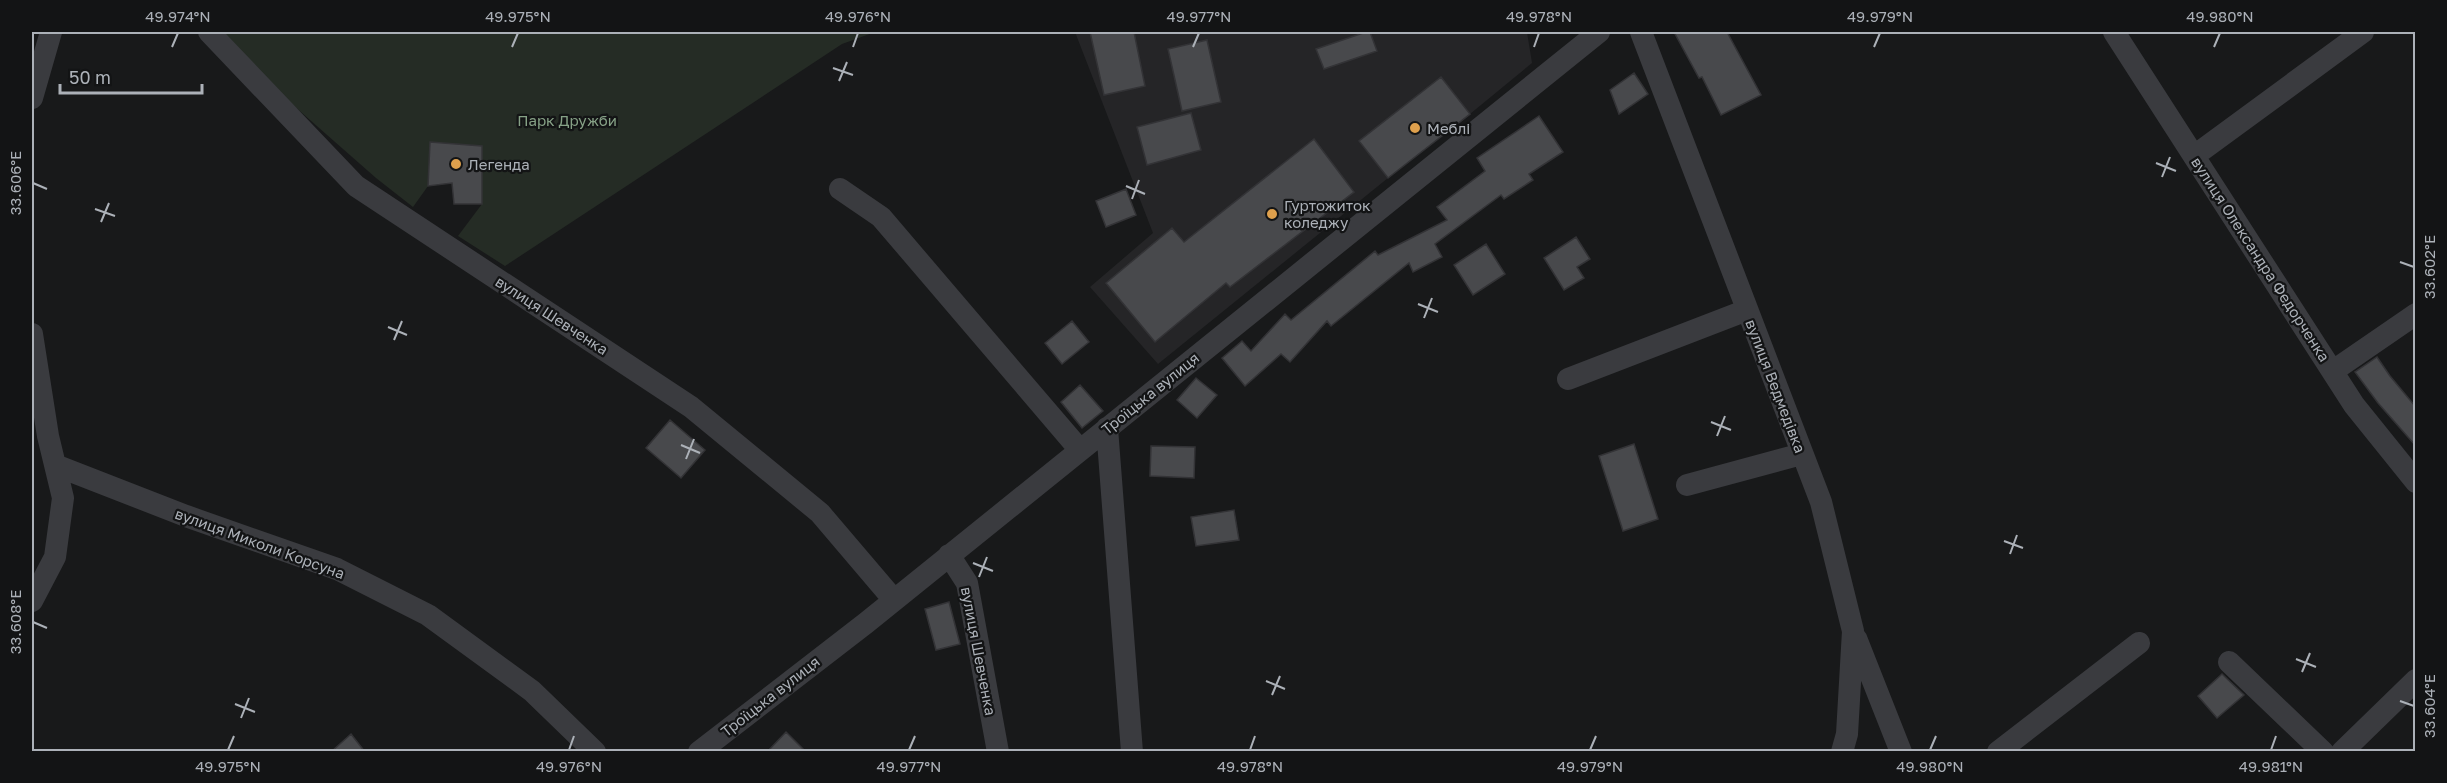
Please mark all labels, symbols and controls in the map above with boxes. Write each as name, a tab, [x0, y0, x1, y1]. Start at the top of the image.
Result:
text: 49.974°N	[145, 7, 211, 25]
text: 49.975°N	[485, 7, 551, 25]
text: 49.976°N	[825, 7, 891, 25]
text: 49.977°N	[1167, 7, 1231, 25]
text: 49.978°N	[1506, 7, 1572, 25]
text: 49.979°N	[1847, 7, 1913, 25]
text: 49.980°N	[2186, 7, 2254, 25]
scale bar	[60, 57, 202, 95]
text: 50 m	[69, 66, 111, 88]
park label: Парк Дружби	[517, 111, 617, 129]
place label: Меблі	[1427, 119, 1470, 137]
marker: Меблі	[1408, 121, 1422, 135]
text: 33.606°E	[6, 151, 24, 215]
street label: вулиця Олександра Федорченка	[2188, 153, 2334, 365]
place label: Легенда	[468, 155, 530, 173]
marker: Легенда	[449, 157, 463, 171]
place label: Гуртожиток коледжу	[1284, 196, 1371, 231]
marker: Гуртожиток коледжу	[1265, 207, 1279, 221]
text: 33.602°E	[2420, 235, 2438, 299]
street label: вулиця Шевченка	[492, 272, 612, 358]
street label: вулиця Ведмедівка	[1742, 317, 1810, 455]
street label: Троїцька вулиця	[1098, 348, 1202, 438]
street label: вулиця Миколи Корсуна	[173, 504, 347, 582]
street label: вулиця Шевченка	[958, 585, 1000, 717]
text: 33.608°E	[6, 590, 24, 654]
street label: Троїцька вулиця	[717, 652, 823, 740]
text: 33.604°E	[2420, 674, 2438, 738]
text: 49.975°N	[195, 757, 261, 775]
text: 49.976°N	[536, 757, 602, 775]
text: 49.977°N	[877, 757, 941, 775]
text: 49.978°N	[1217, 757, 1283, 775]
text: 49.979°N	[1557, 757, 1623, 775]
text: 49.980°N	[1896, 757, 1964, 775]
text: 49.981°N	[2239, 757, 2303, 775]

